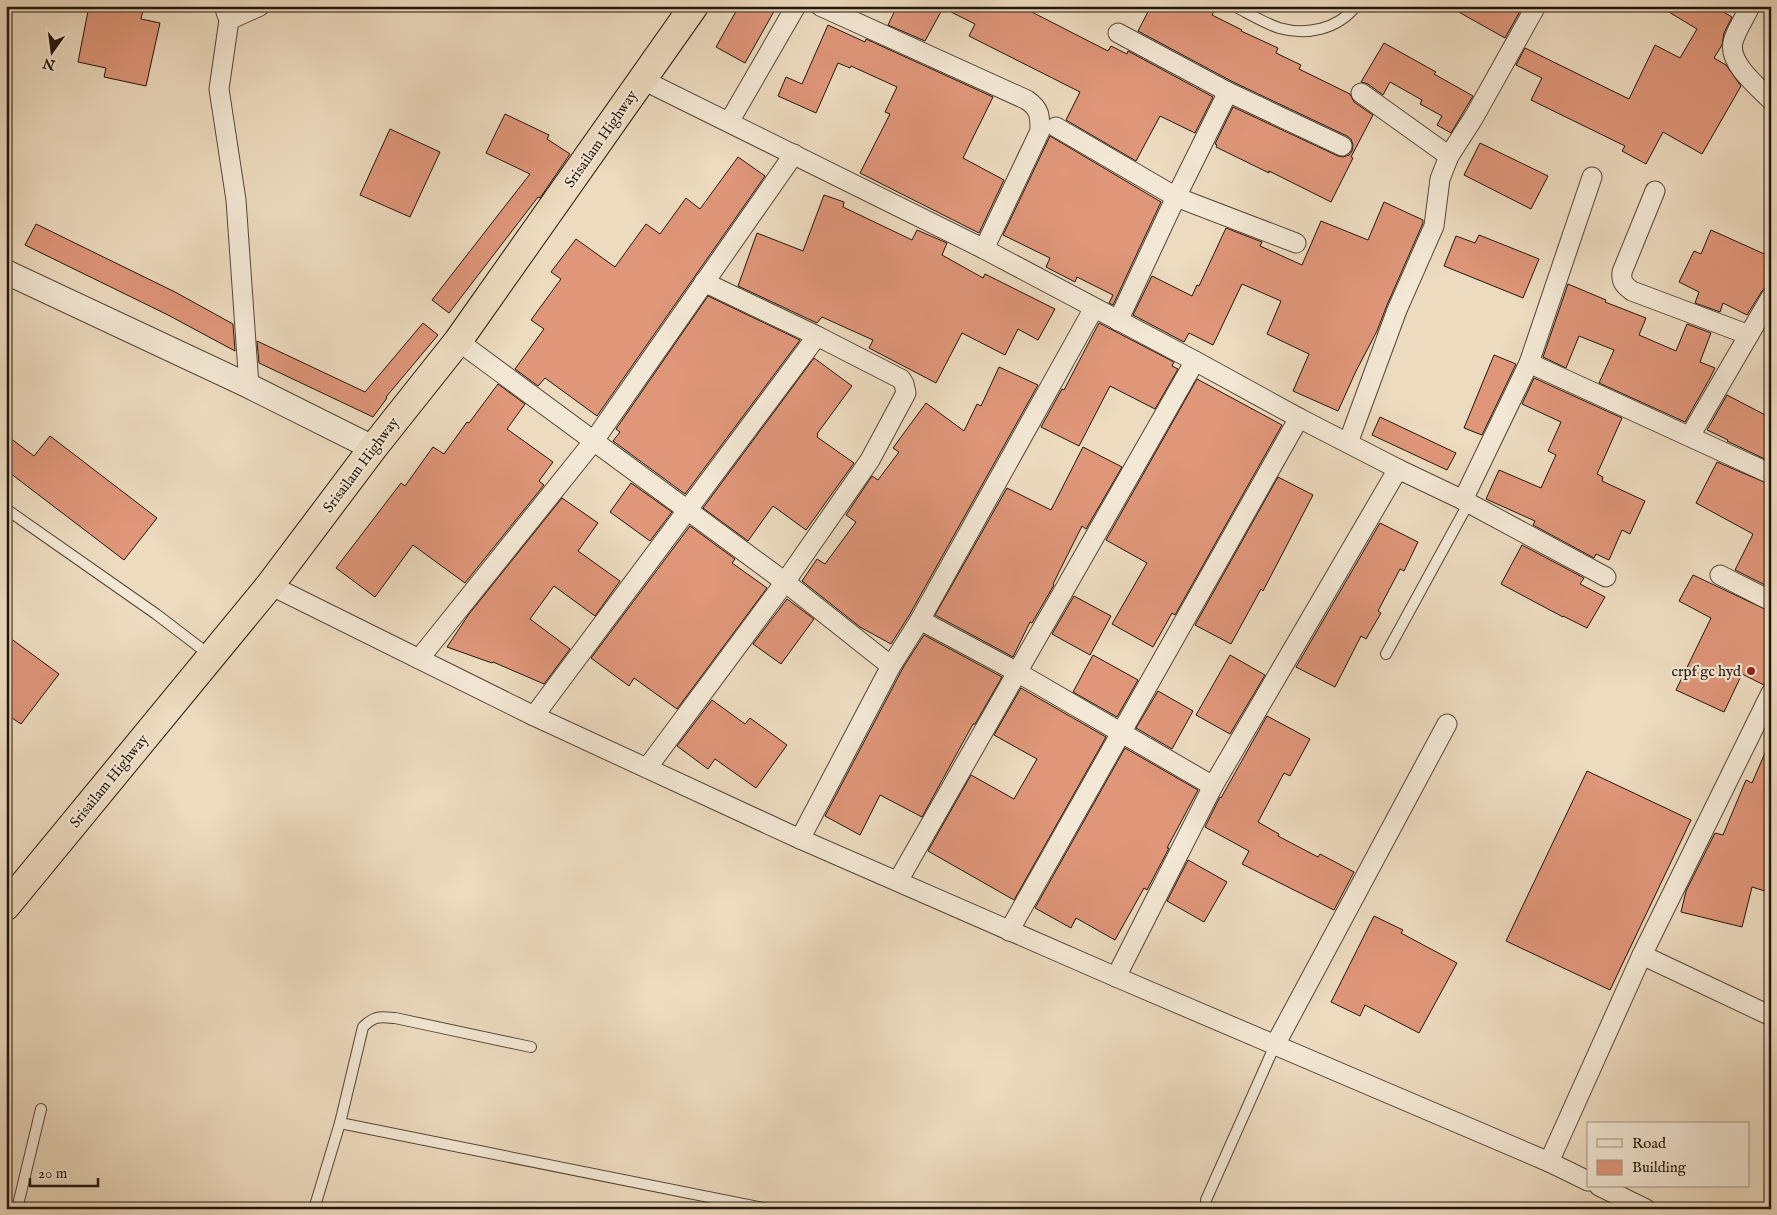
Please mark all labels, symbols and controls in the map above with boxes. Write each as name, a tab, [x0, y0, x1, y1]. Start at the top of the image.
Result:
north arrow	[28, 28, 78, 78]
text: N	[41, 53, 58, 74]
street label: Srisailam Highway	[560, 86, 642, 191]
street label: Srisailam Highway	[319, 413, 403, 517]
place label: crpf gc hyd	[1672, 662, 1742, 681]
marker: crpf gc hyd	[1745, 665, 1757, 677]
street label: Srisailam Highway	[66, 730, 153, 832]
legend	[1587, 1122, 1750, 1188]
text: Road	[1632, 1134, 1667, 1153]
scale bar	[30, 1155, 98, 1187]
text: Building	[1632, 1158, 1687, 1177]
text: 20 m	[38, 1164, 68, 1183]

